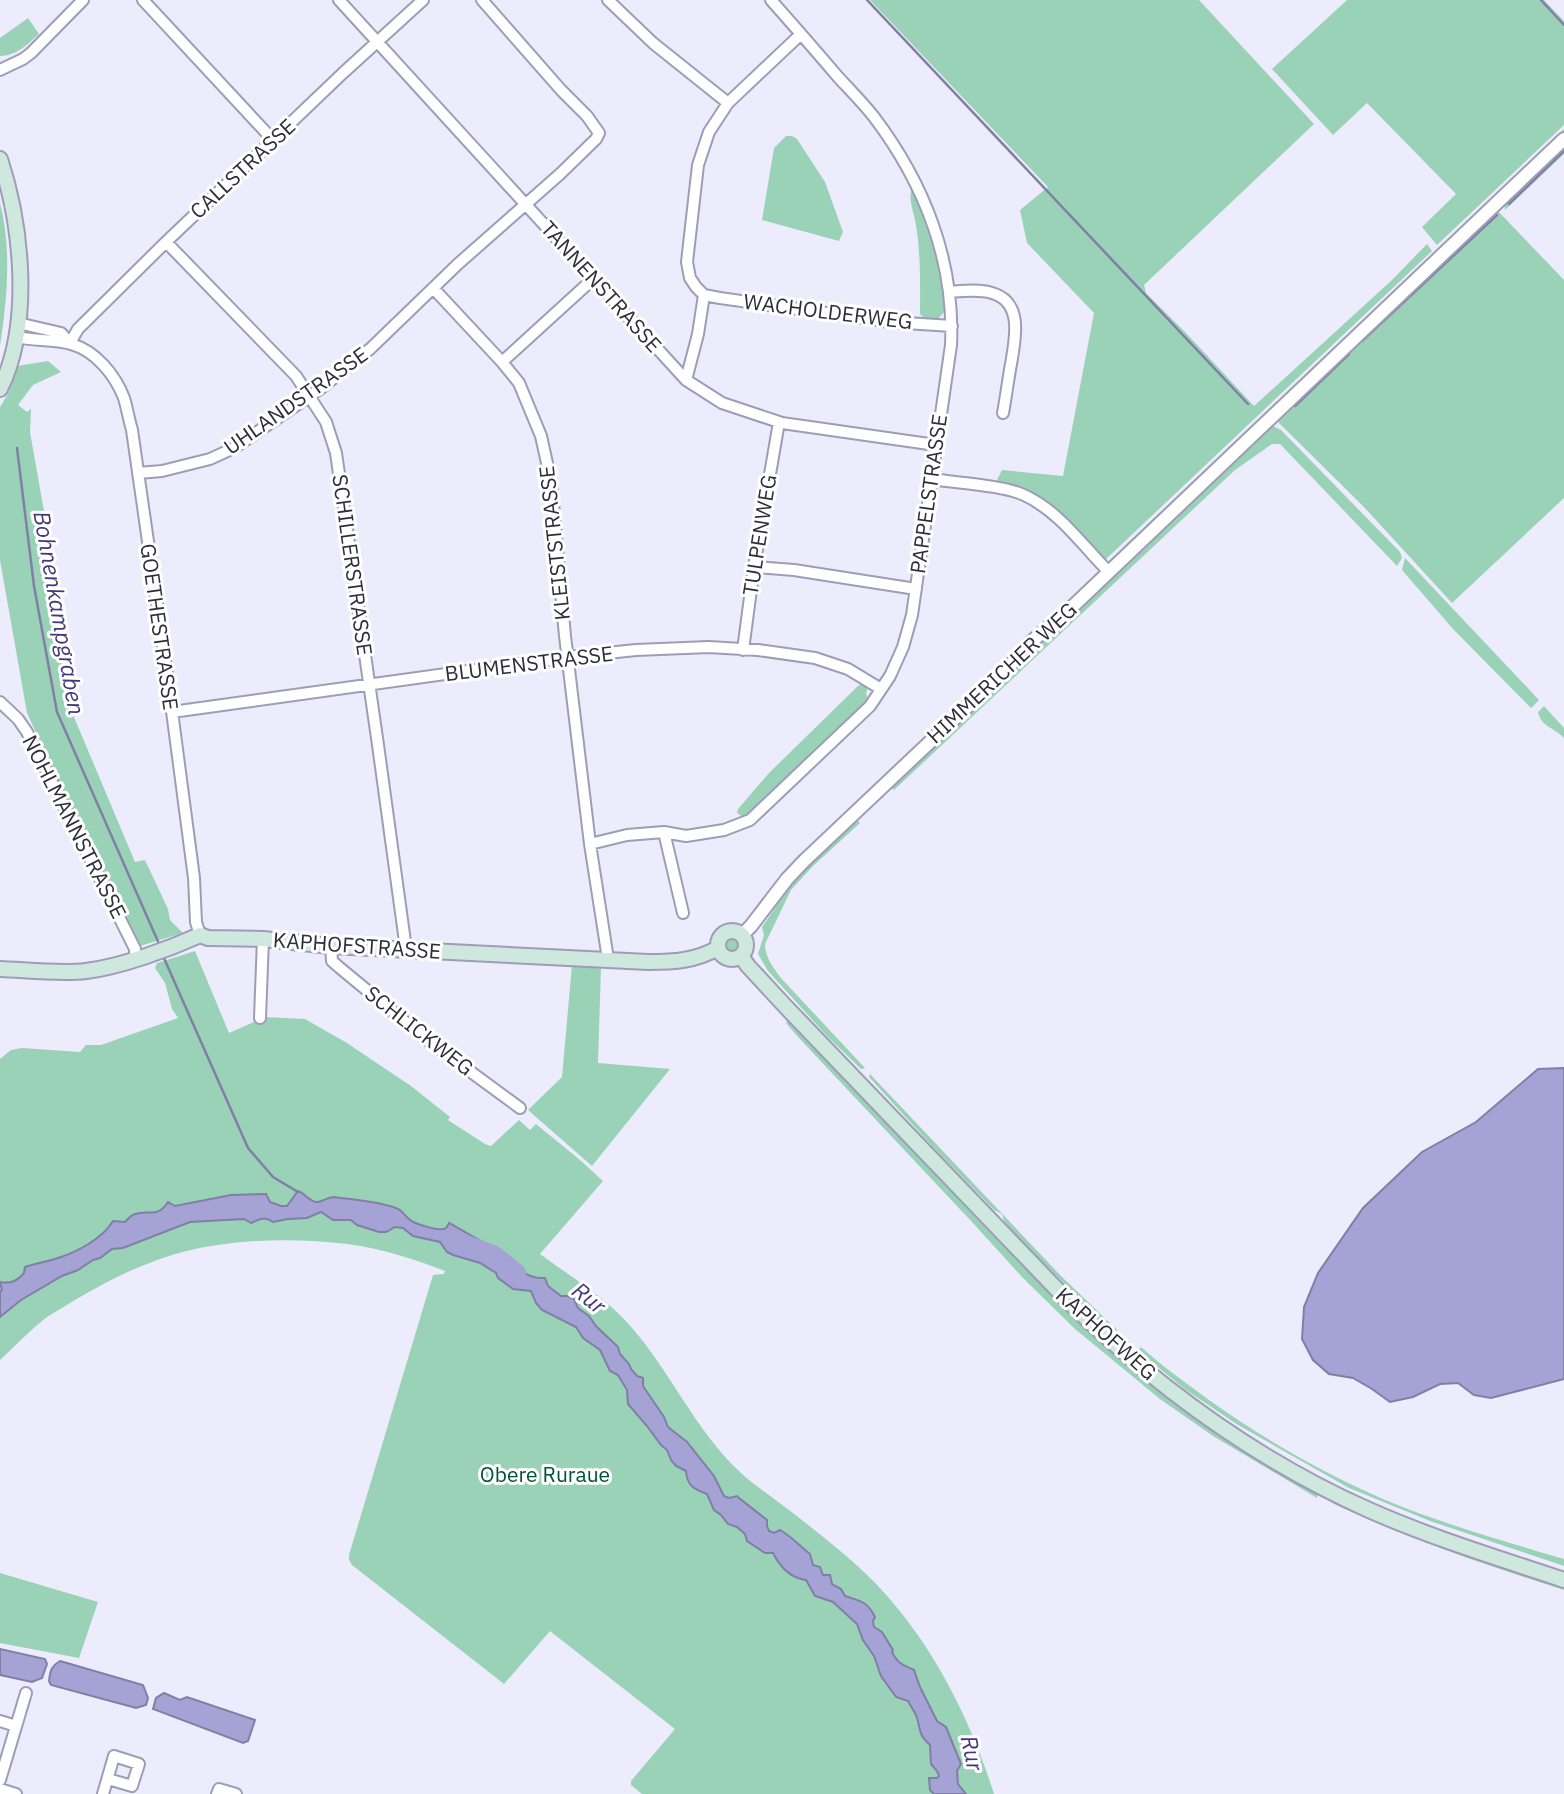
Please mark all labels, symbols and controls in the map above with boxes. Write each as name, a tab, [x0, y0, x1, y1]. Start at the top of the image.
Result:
street label: CALLSTRASSE	[183, 112, 301, 224]
street label: TANNENSTRASSE	[535, 214, 668, 358]
street label: WACHOLDERWEG	[742, 287, 914, 335]
street label: UHLANDSTRASSE	[218, 340, 373, 460]
street label: PAPPELSTRASSE	[903, 412, 953, 575]
street label: KLEISTSTRASSE	[532, 464, 576, 622]
street label: TULPENWEG	[736, 472, 782, 597]
street label: SCHILLERSTRASSE	[326, 473, 380, 657]
water label: Bohnenkampgraben	[27, 509, 93, 717]
street label: GOETHESTRASSE	[134, 542, 186, 712]
street label: HIMMERICHER WEG	[920, 595, 1082, 749]
street label: BLUMENSTRASSE	[443, 639, 615, 687]
street label: NOHLMANNSTRASSE	[16, 730, 133, 923]
street label: KAPHOFSTRASSE	[272, 925, 442, 965]
street label: SCHLICKWEG	[359, 979, 480, 1081]
water label: Rur	[567, 1275, 613, 1320]
street label: KAPHOFWEG	[1050, 1281, 1163, 1386]
park label: Obere Ruraue	[480, 1460, 610, 1488]
water label: Rur	[955, 1732, 991, 1774]

